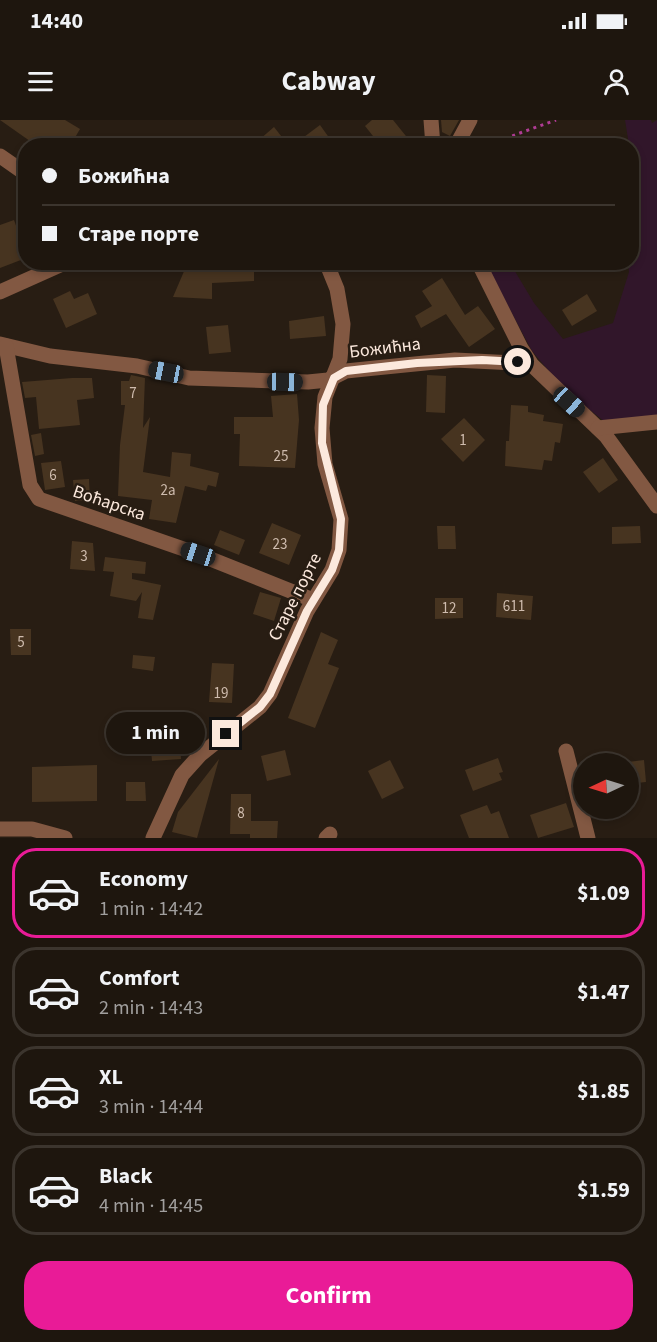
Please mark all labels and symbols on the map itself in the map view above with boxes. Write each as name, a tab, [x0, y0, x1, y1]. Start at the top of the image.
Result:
street label: Божићна	[348, 331, 422, 365]
route start	[504, 348, 531, 375]
car	[147, 360, 185, 384]
car	[267, 373, 303, 391]
house number: 7	[129, 383, 137, 404]
car	[550, 383, 588, 421]
house number: 1	[459, 430, 467, 451]
house number: 25	[274, 446, 288, 467]
house number: 6	[49, 465, 57, 486]
street label: Воћарска	[69, 479, 149, 527]
house number: 2a	[160, 480, 176, 501]
house number: 23	[273, 534, 287, 555]
car	[178, 540, 218, 568]
house number: 3	[80, 546, 88, 567]
street label: Старе порте	[262, 549, 328, 645]
house number: 611	[503, 596, 525, 617]
house number: 12	[442, 598, 456, 619]
house number: 5	[17, 632, 25, 653]
house number: 19	[214, 683, 228, 704]
callout: 1 min	[106, 713, 205, 755]
route end	[212, 720, 239, 747]
north arrow	[573, 753, 639, 819]
house number: 8	[237, 803, 245, 824]

